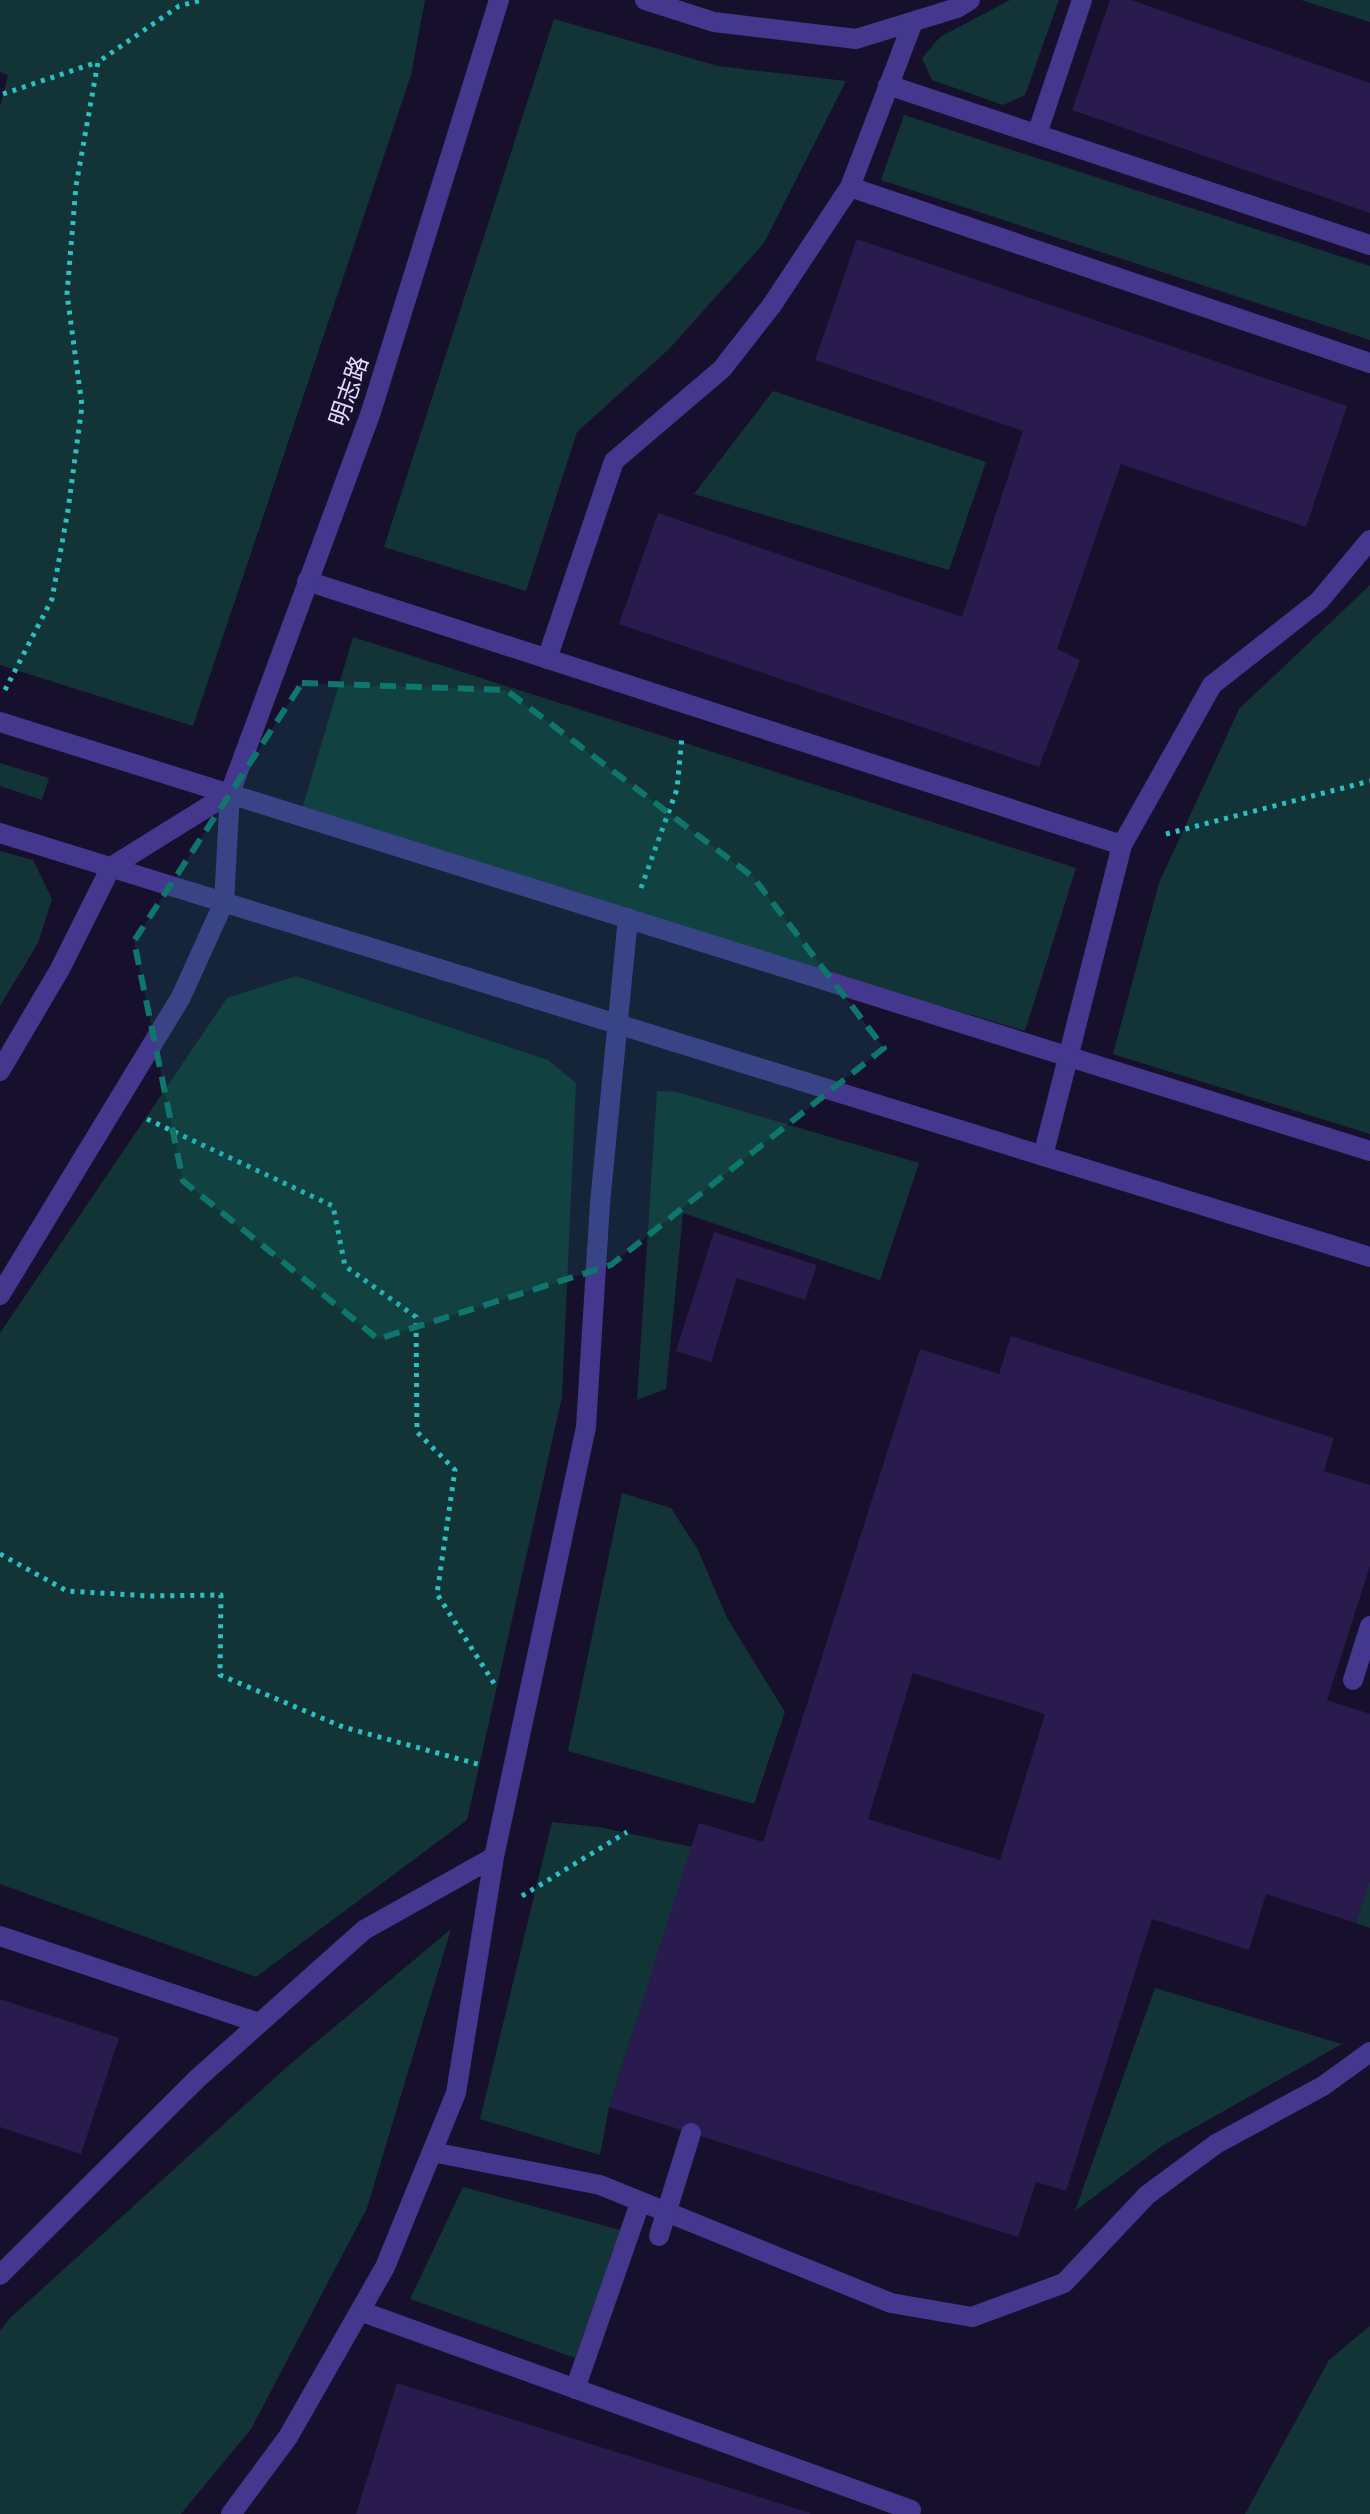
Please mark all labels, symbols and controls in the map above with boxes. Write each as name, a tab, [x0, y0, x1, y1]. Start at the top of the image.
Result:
street label: 明志路	[324, 352, 373, 429]

